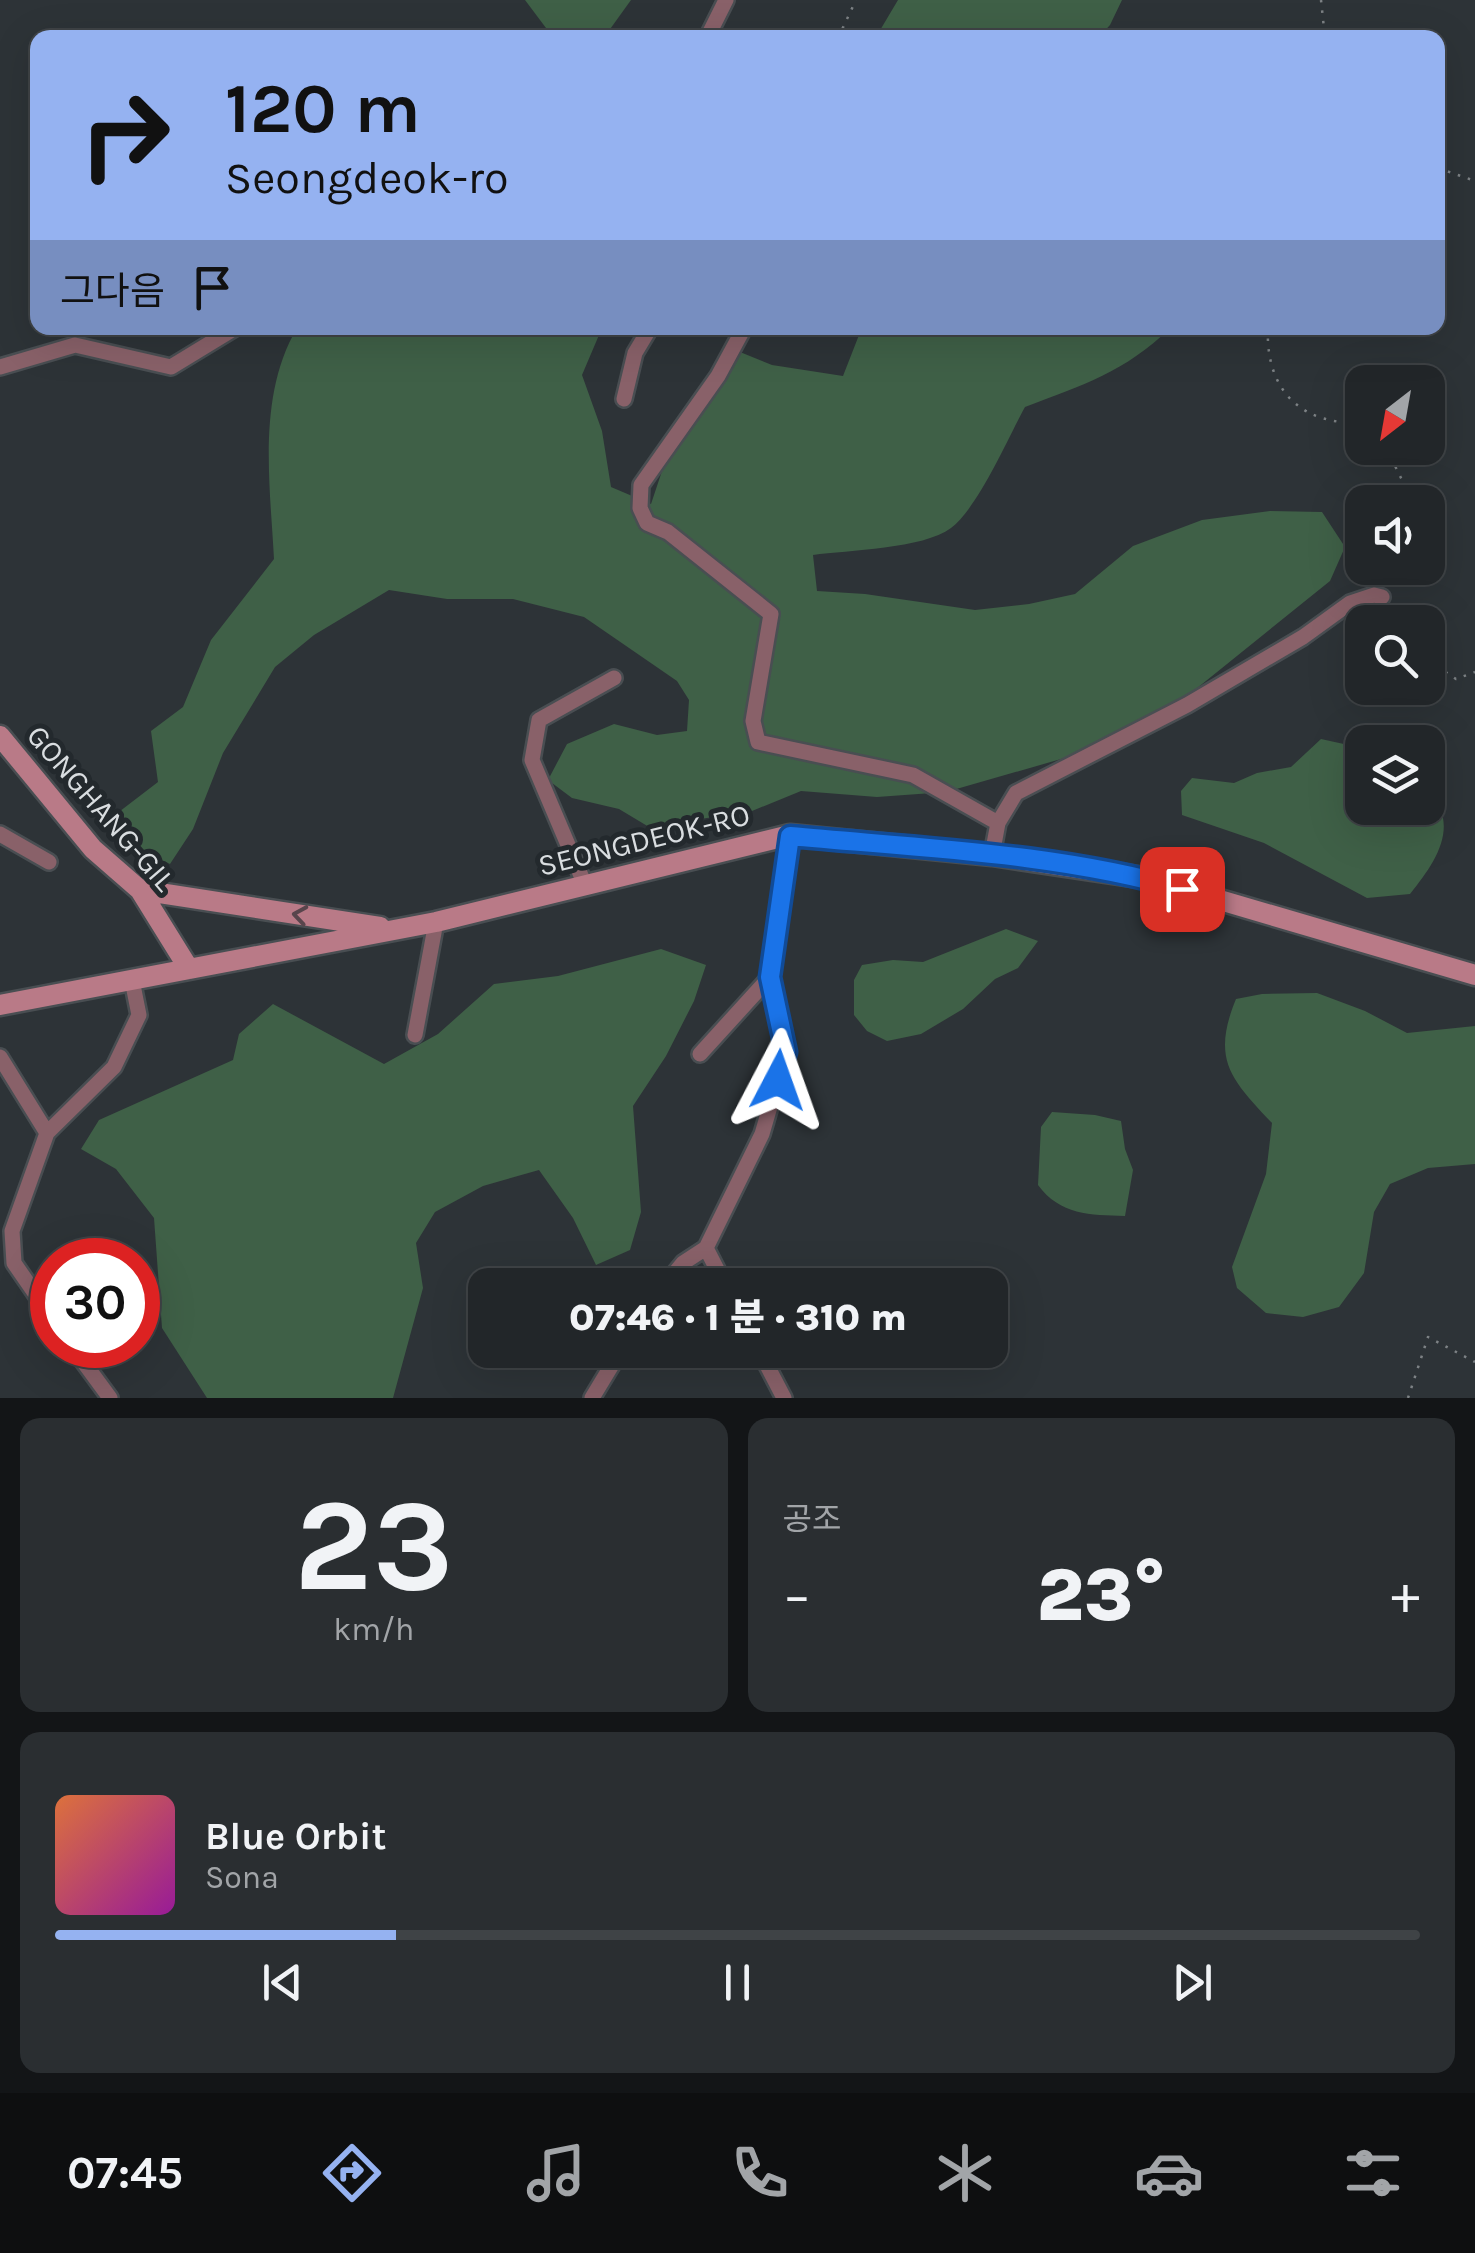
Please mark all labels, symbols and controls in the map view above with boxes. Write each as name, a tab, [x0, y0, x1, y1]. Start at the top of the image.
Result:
text: 120 m	[225, 68, 421, 150]
icon: right	[60, 70, 190, 200]
text: Seongdeok-ro	[225, 152, 509, 204]
icon: arrive	[185, 260, 240, 315]
text: 그다음	[60, 269, 165, 314]
north arrow	[1345, 365, 1445, 465]
map controls	[1345, 365, 1445, 825]
button: sound	[1345, 485, 1445, 585]
button: search	[1345, 605, 1445, 705]
street label: GONGHANG-GIL	[19, 718, 183, 898]
button: layers	[1345, 725, 1445, 825]
street label: SEONGDEOK-RO	[535, 796, 753, 884]
pin	[1140, 847, 1225, 932]
icon: arrive	[1155, 862, 1210, 917]
one-way arrow	[292, 905, 308, 926]
position arrow	[726, 1028, 830, 1132]
speed limit sign: 30	[30, 1238, 160, 1368]
text: 07:46 · 1 분 · 310 m	[569, 1295, 907, 1340]
text: 23	[294, 1470, 454, 1622]
text: 공조	[783, 1501, 841, 1538]
text: 23°	[1037, 1551, 1166, 1639]
text: −	[783, 1563, 811, 1627]
text: +	[1391, 1563, 1420, 1627]
text: km/h	[333, 1611, 414, 1648]
text: Blue Orbit	[205, 1814, 386, 1859]
text: Sona	[205, 1859, 279, 1896]
icon: previous	[255, 1955, 310, 2010]
icon: pause	[710, 1955, 765, 2010]
icon: next	[1165, 1955, 1220, 2010]
icon: directions	[317, 2138, 387, 2208]
icon: music	[521, 2138, 591, 2208]
icon: phone	[725, 2138, 795, 2208]
icon: climate	[930, 2138, 1000, 2208]
icon: car	[1134, 2138, 1204, 2208]
icon: filters	[1338, 2138, 1408, 2208]
text: 07:45	[67, 2147, 183, 2199]

